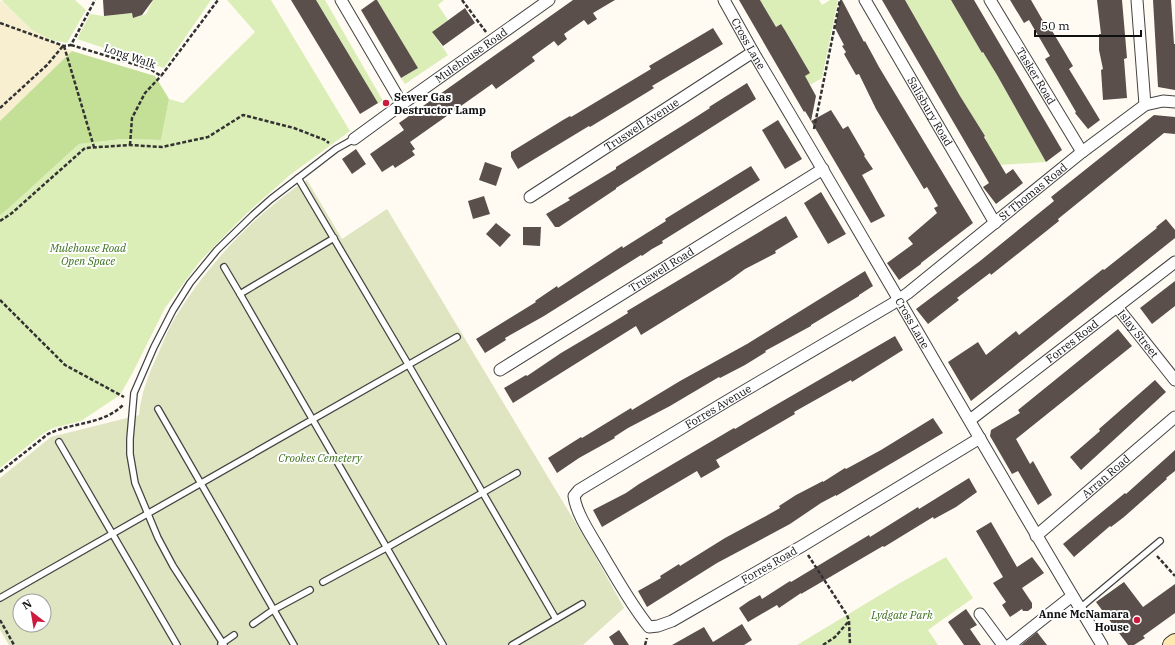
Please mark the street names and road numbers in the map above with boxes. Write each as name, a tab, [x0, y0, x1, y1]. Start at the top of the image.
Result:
street label: Cross Lane	[728, 15, 769, 72]
street label: Mulehouse Road	[432, 25, 510, 86]
street label: Long Walk	[102, 41, 158, 72]
street label: Tasker Road	[1014, 45, 1059, 107]
street label: Salisbury Road	[904, 74, 956, 149]
street label: Truswell Avenue	[601, 95, 682, 154]
street label: St Thomas Road	[996, 160, 1070, 224]
street label: Truswell Road	[626, 244, 697, 295]
street label: Cross Lane	[892, 295, 933, 351]
street label: Islay Street	[1115, 307, 1162, 361]
street label: Forres Road	[1043, 316, 1101, 366]
street label: Forres Avenue	[682, 381, 754, 432]
street label: Arran Road	[1079, 451, 1133, 501]
street label: Forres Road	[738, 543, 800, 587]

